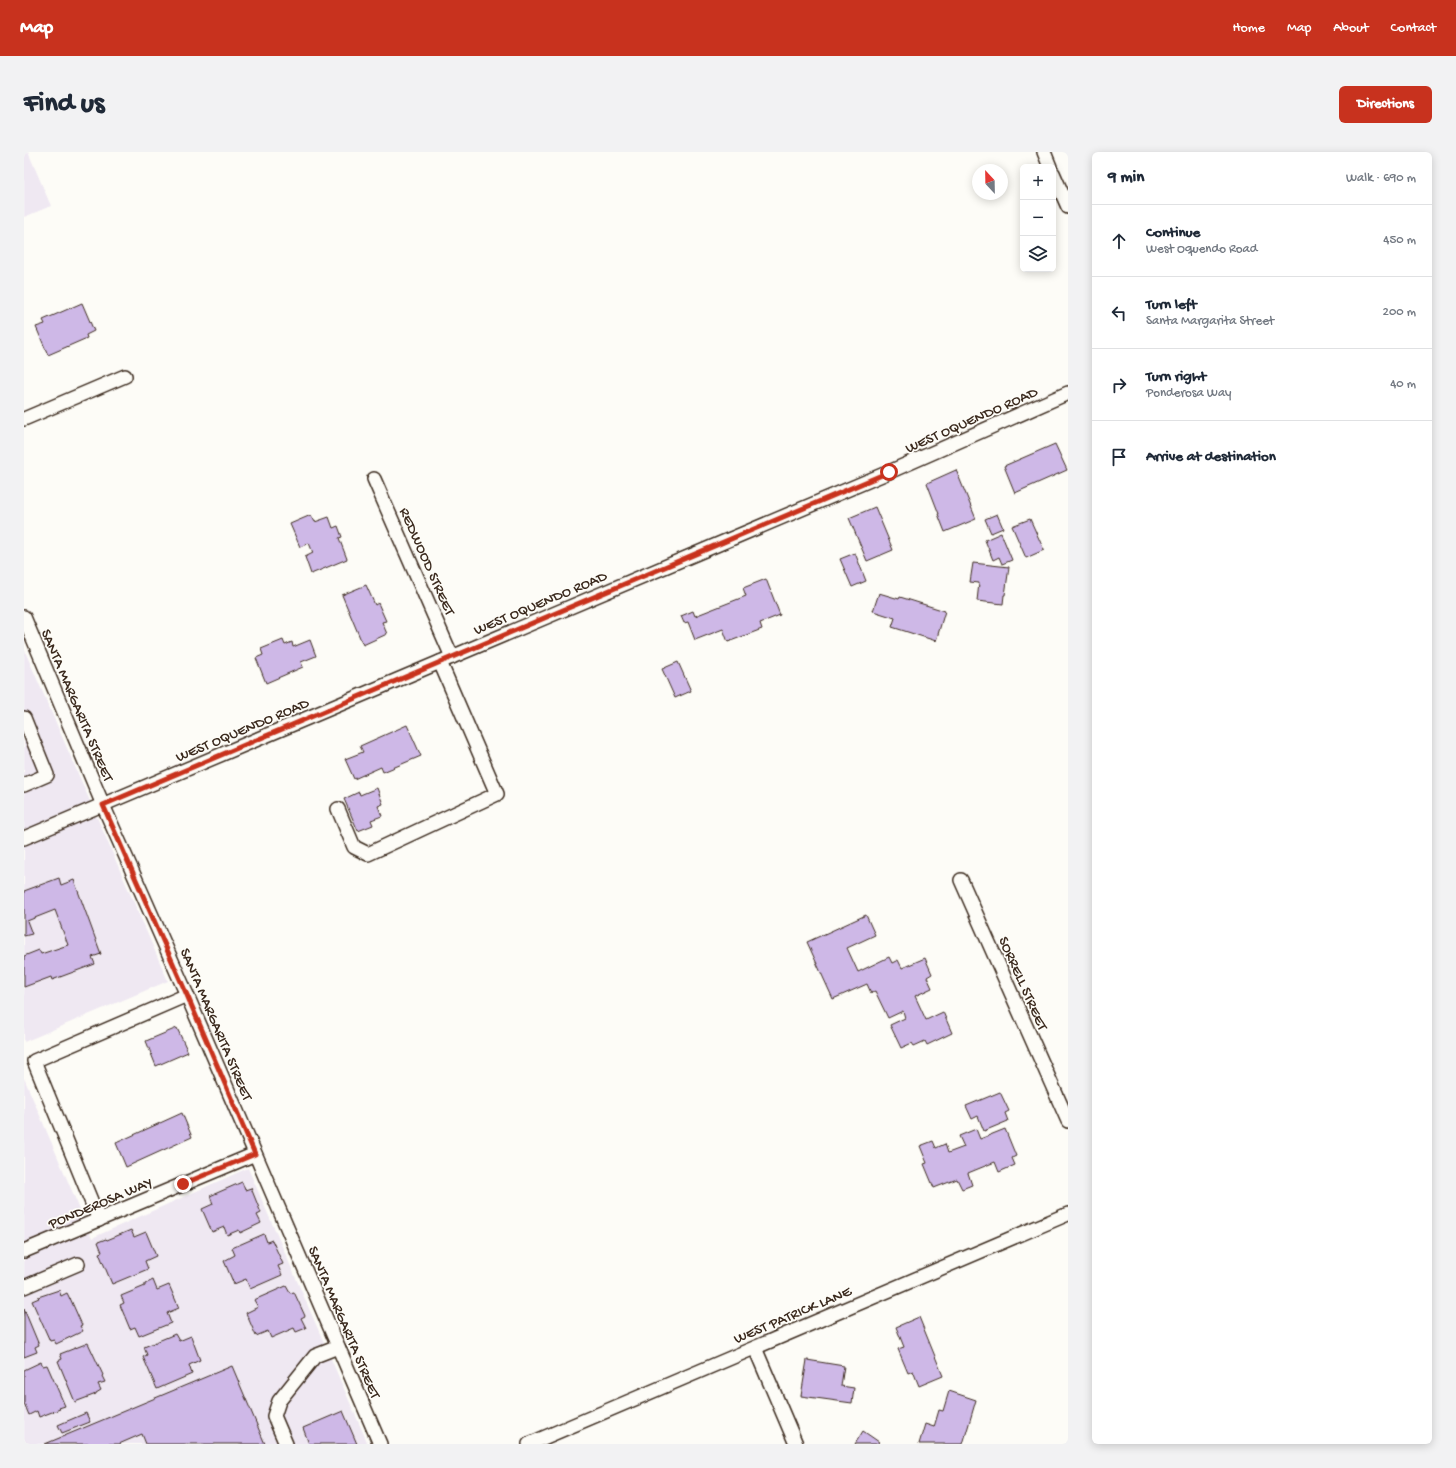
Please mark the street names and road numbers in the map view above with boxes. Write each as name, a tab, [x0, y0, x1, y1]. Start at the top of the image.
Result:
street label: WEST OQUENDO ROAD	[903, 383, 1041, 458]
street label: REDWOOD STREET	[394, 505, 459, 620]
street label: WEST OQUENDO ROAD	[471, 568, 610, 640]
street label: SANTA MARGARITA STREET	[36, 627, 117, 786]
street label: WEST OQUENDO ROAD	[173, 695, 312, 767]
street label: SORRELL STREET	[993, 934, 1051, 1035]
street label: SANTA MARGARITA STREET	[175, 946, 256, 1105]
street label: PONDEROSA WAY	[45, 1174, 155, 1234]
street label: SANTA MARGARITA STREET	[303, 1244, 384, 1403]
street label: WEST PATRICK LANE	[731, 1283, 855, 1349]

